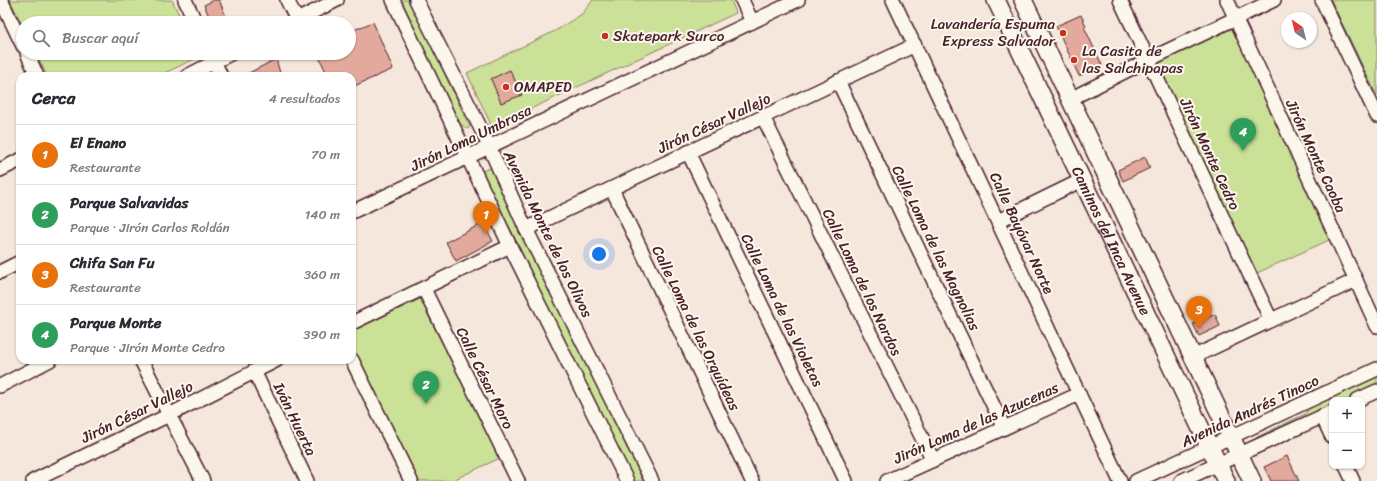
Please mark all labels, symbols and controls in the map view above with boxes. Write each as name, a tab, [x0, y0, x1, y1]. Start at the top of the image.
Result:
place label: Lavandería Espuma Express Salvador	[931, 11, 1056, 54]
north arrow	[1281, 12, 1317, 48]
search box	[16, 16, 356, 60]
place label: Skatepark Surco	[613, 23, 725, 49]
text: Buscar aquí	[62, 25, 139, 51]
icon: search	[30, 27, 52, 49]
marker: Lavandería Espuma Express Salvador	[1058, 28, 1068, 38]
marker: Skatepark Surco	[600, 31, 610, 41]
place label: La Casita de las Salchipapas	[1082, 38, 1183, 81]
marker: La Casita de las Salchipapas	[1069, 55, 1079, 65]
place label: OMAPED	[514, 74, 572, 100]
marker: OMAPED	[501, 82, 511, 92]
text: Cerca	[32, 83, 75, 113]
street label: Jirón César Vallejo	[652, 85, 775, 161]
text: 4 resultados	[269, 87, 340, 110]
street label: Jirón Monte Cedro	[1172, 93, 1248, 215]
street label: Jirón Monte Caoba	[1278, 94, 1354, 218]
street label: Jirón Loma Umbrosa	[405, 97, 536, 179]
pin: 4	[1230, 118, 1256, 151]
text: El Enano	[70, 130, 126, 156]
text: 1	[42, 143, 48, 166]
text: 70 m	[311, 143, 340, 166]
street label: Avenida Monte de los Olivos	[496, 145, 600, 322]
text: Restaurante	[70, 156, 141, 179]
street label: Calle Loma de las Magnolias	[885, 161, 988, 335]
street label: Caminos del Inca Avenue	[1064, 162, 1158, 320]
street label: Calle Bayóvar Norte	[982, 168, 1062, 298]
text: Parque Salvavidas	[70, 190, 188, 216]
pin: 1	[473, 201, 499, 234]
text: 2	[41, 203, 49, 226]
text: 140 m	[305, 203, 340, 226]
street label: Calle Loma de los Nardos	[815, 204, 909, 361]
text: Parque · Jirón Carlos Roldán	[70, 216, 230, 239]
street label: Calle Loma de las Violetas	[733, 229, 831, 392]
street label: Calle Loma de las Orquídeas	[645, 241, 747, 415]
your location	[589, 244, 609, 264]
text: Chifa San Fu	[70, 250, 155, 276]
text: 3	[41, 263, 49, 286]
text: 360 m	[304, 263, 340, 286]
text: Restaurante	[70, 276, 141, 299]
pin: 3	[1186, 296, 1212, 329]
text: Parque Monte	[70, 310, 162, 336]
street label: Calle César Moro	[449, 322, 521, 434]
text: 4	[41, 323, 49, 346]
text: 390 m	[303, 323, 340, 346]
text: Parque · Jirón Monte Cedro	[70, 336, 225, 359]
street label: Avenida Andrés Tinoco	[1176, 367, 1324, 455]
pin: 2	[413, 371, 439, 404]
street label: Jirón César Vallejo	[75, 373, 198, 451]
street label: Jirón Loma de las Azucenas	[888, 375, 1063, 472]
street label: Iván Huerta	[266, 377, 324, 461]
map controls	[1329, 397, 1365, 469]
button: +	[1329, 397, 1365, 433]
button: −	[1329, 433, 1365, 469]

